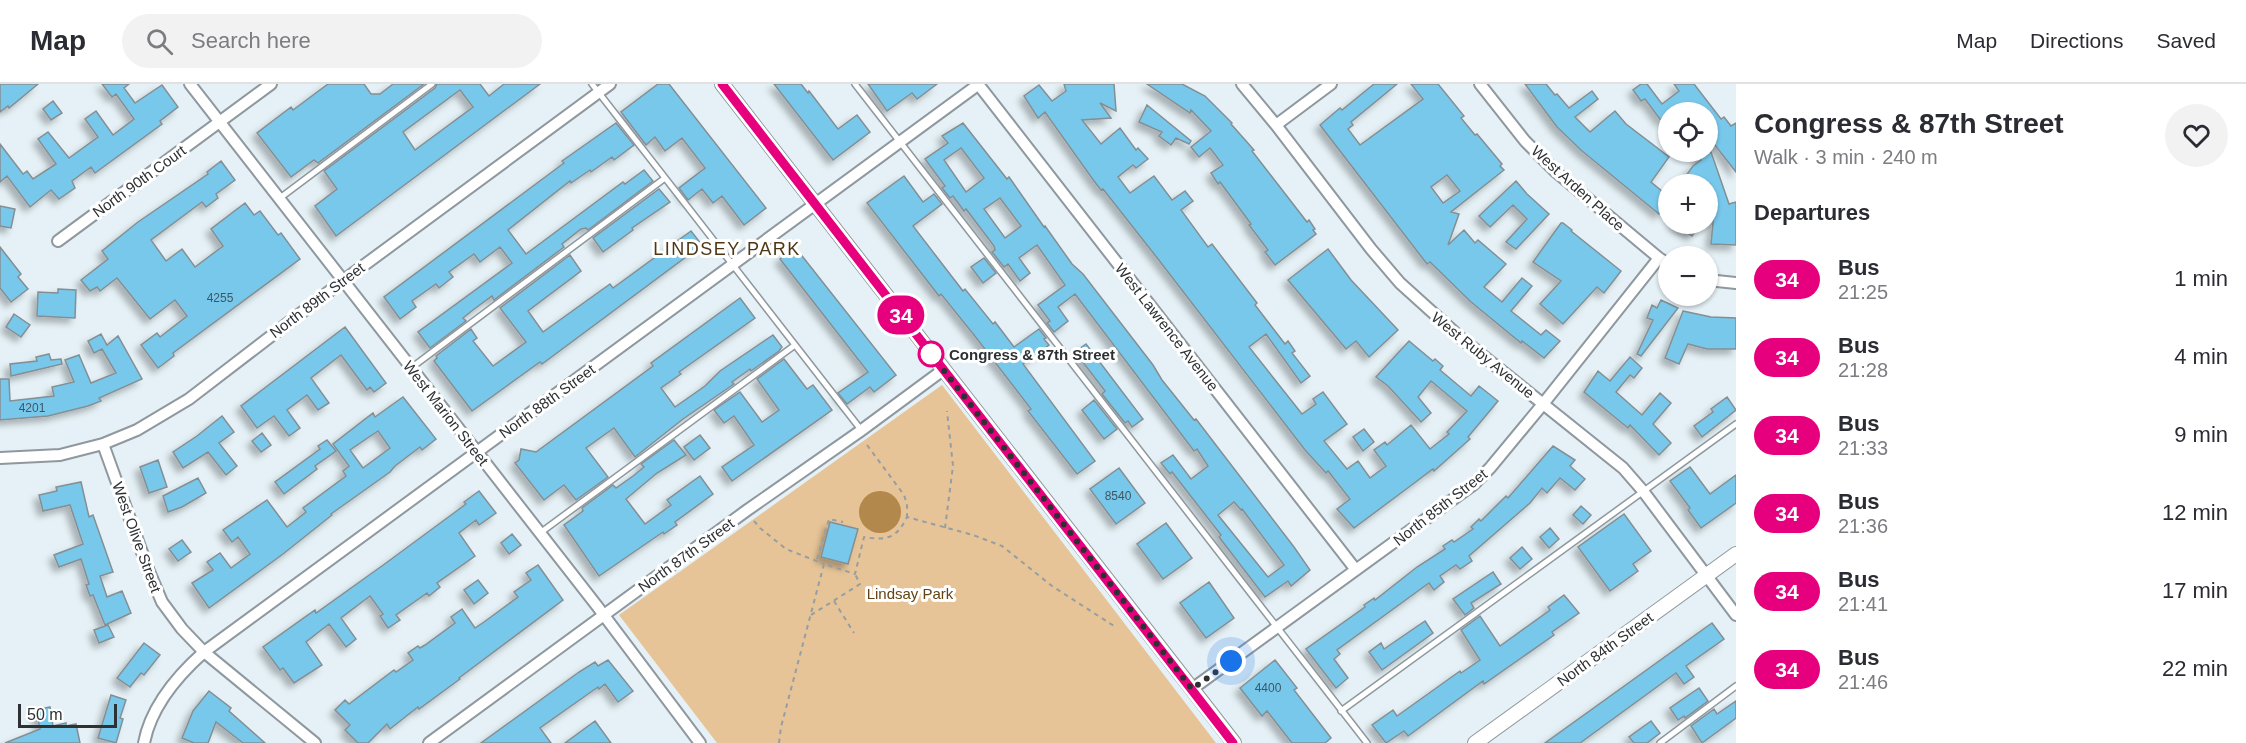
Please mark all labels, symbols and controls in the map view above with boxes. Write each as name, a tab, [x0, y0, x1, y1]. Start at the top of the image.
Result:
search box	[122, 14, 542, 68]
text: Map	[30, 25, 86, 56]
icon: search	[143, 25, 176, 58]
text: Search here	[191, 28, 311, 53]
text: Map	[1956, 29, 1997, 52]
text: Directions	[2030, 29, 2123, 52]
text: Saved	[2156, 29, 2216, 52]
map controls	[1658, 102, 1718, 306]
button: locate	[1658, 102, 1718, 162]
button: heart	[2165, 104, 2228, 167]
text: Congress & 87th Street	[1754, 108, 2064, 139]
street label: North 90th Court	[89, 141, 190, 220]
street label: West Arden Place	[1528, 142, 1628, 234]
text: Walk · 3 min · 240 m	[1754, 146, 1938, 168]
button: +	[1658, 174, 1718, 234]
text: Departures	[1754, 200, 1870, 225]
district label: LINDSEY PARK	[653, 239, 801, 259]
button: −	[1658, 246, 1718, 306]
text: Bus	[1838, 255, 1880, 280]
street label: North 89th Street	[266, 258, 368, 341]
street label: West Lawrence Avenue	[1112, 260, 1222, 394]
text: 1 min	[2174, 266, 2228, 291]
text: 34	[1775, 268, 1799, 291]
text: 21:25	[1838, 281, 1888, 303]
house number: 4255	[207, 291, 234, 305]
line badge: 34	[874, 296, 928, 334]
text: 34	[889, 304, 913, 327]
street label: West Ruby Avenue	[1428, 308, 1538, 402]
text: Bus	[1838, 333, 1880, 358]
marker: Congress & 87th Street	[918, 341, 944, 367]
text: 4 min	[2174, 344, 2228, 369]
place label: Congress & 87th Street	[949, 346, 1115, 363]
text: 34	[1775, 346, 1799, 369]
street label: West Marion Street	[400, 357, 493, 469]
text: 21:28	[1838, 359, 1888, 381]
street label: North 88th Street	[496, 360, 599, 441]
house number: 4201	[19, 401, 46, 415]
text: Bus	[1838, 411, 1880, 436]
text: 9 min	[2174, 422, 2228, 447]
text: 34	[1775, 424, 1799, 447]
text: 21:33	[1838, 437, 1888, 459]
street label: North 85th Street	[1390, 465, 1491, 549]
street label: West Olive Street	[109, 479, 165, 595]
house number: 8540	[1105, 489, 1132, 503]
text: Bus	[1838, 489, 1880, 514]
text: 12 min	[2162, 500, 2228, 525]
text: 34	[1775, 502, 1799, 525]
street label: North 87th Street	[635, 514, 738, 595]
text: 21:36	[1838, 515, 1888, 537]
text: Bus	[1838, 567, 1880, 592]
text: 17 min	[2162, 578, 2228, 603]
text: 34	[1775, 580, 1799, 603]
park label: Lindsay Park	[867, 585, 954, 602]
text: 21:41	[1838, 593, 1888, 615]
street label: North 84th Street	[1554, 608, 1657, 689]
text: Bus	[1838, 645, 1880, 670]
your location	[1216, 646, 1246, 676]
text: 22 min	[2162, 656, 2228, 681]
text: 34	[1775, 658, 1799, 681]
text: 21:46	[1838, 671, 1888, 693]
house number: 4400	[1255, 681, 1282, 695]
scale bar	[18, 701, 117, 728]
text: 50 m	[27, 706, 63, 723]

